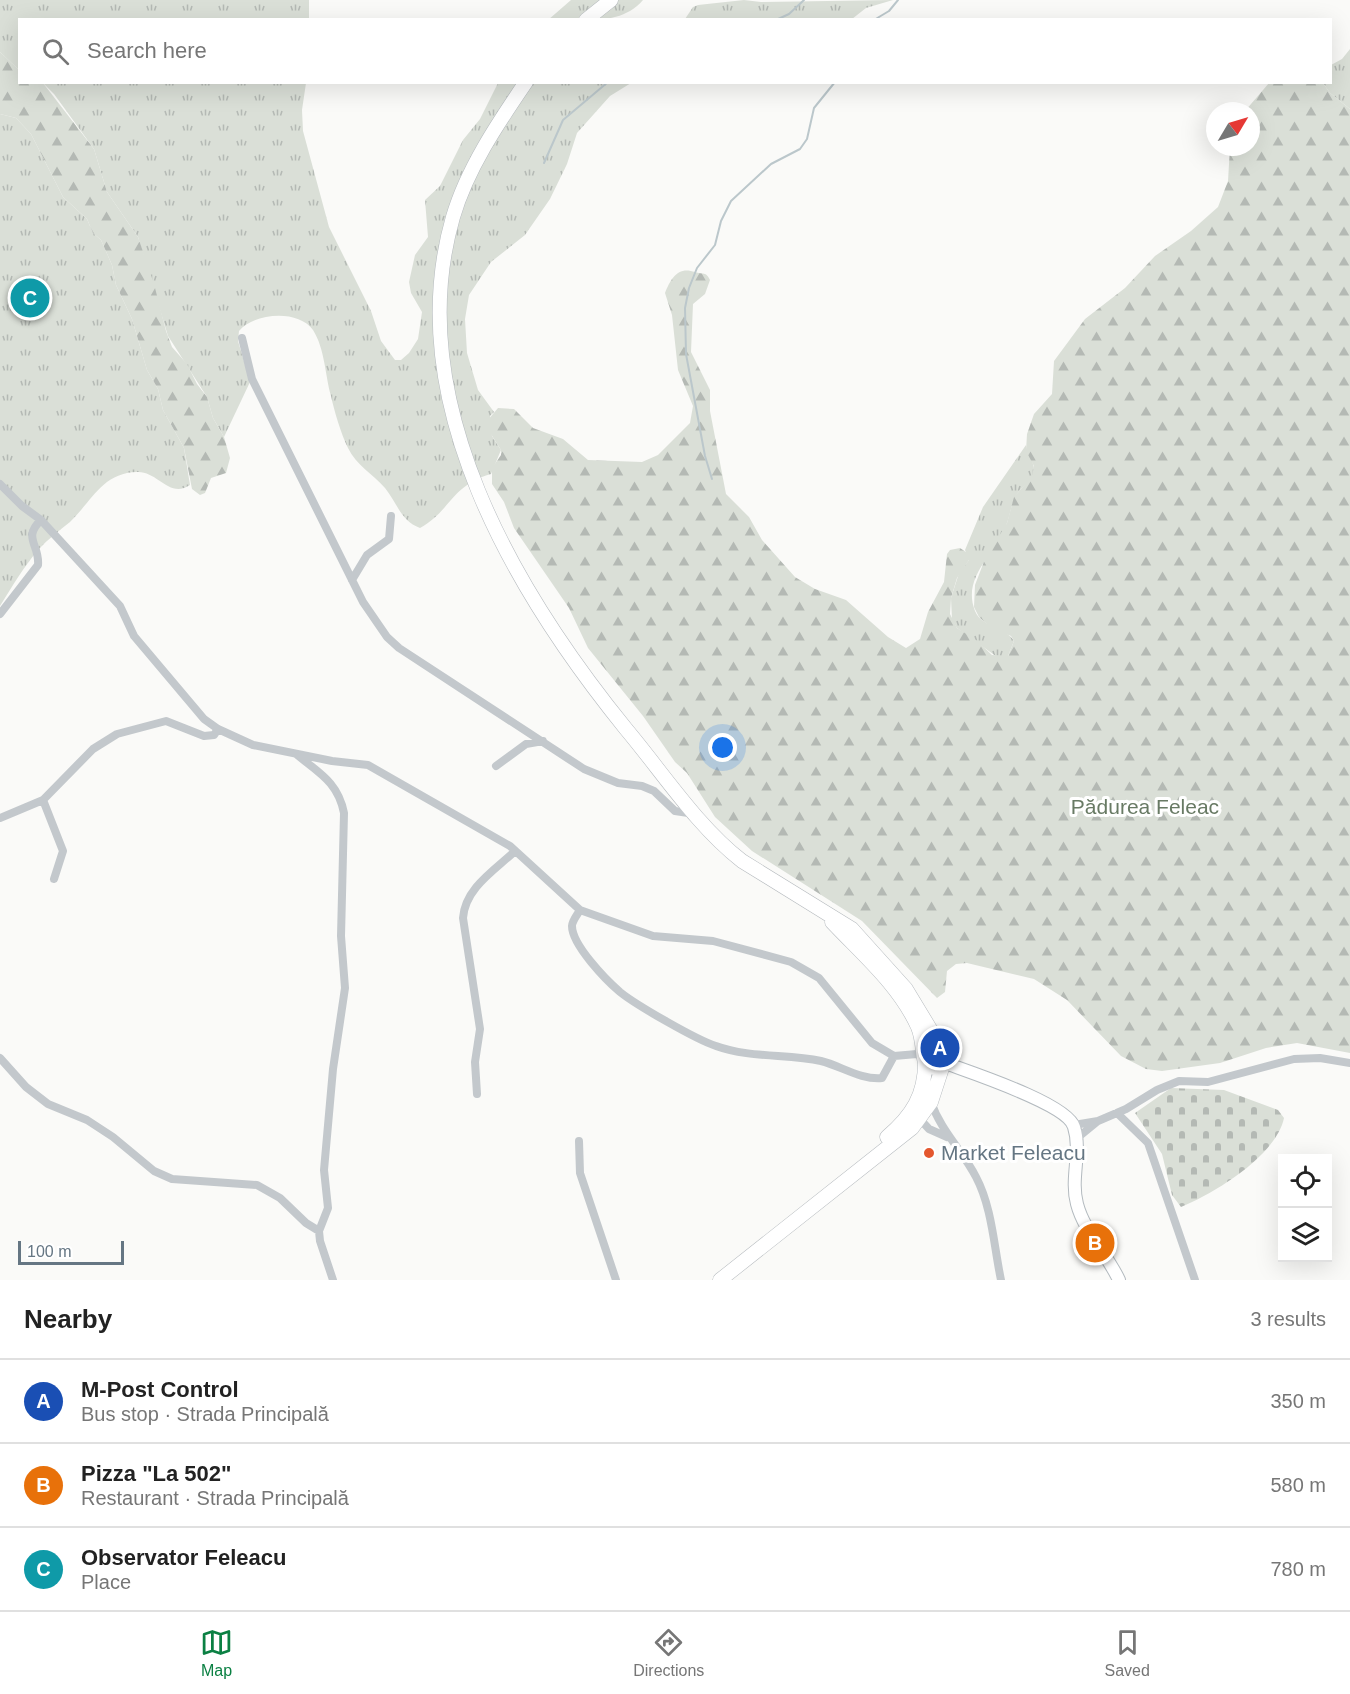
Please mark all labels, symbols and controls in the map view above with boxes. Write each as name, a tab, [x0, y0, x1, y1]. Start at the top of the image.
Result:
search box	[18, 18, 1332, 84]
icon: search	[39, 35, 72, 68]
text: Search here	[87, 38, 207, 63]
north arrow	[1206, 102, 1260, 156]
pin: C	[10, 276, 50, 320]
your location	[708, 733, 737, 762]
park label: Pădurea Feleac	[1071, 795, 1219, 818]
pin: A	[920, 1026, 960, 1070]
place label: Market Feleacu	[941, 1141, 1086, 1164]
marker: Market Feleacu	[922, 1146, 936, 1160]
map controls	[1278, 1154, 1332, 1262]
button: locate	[1278, 1154, 1332, 1208]
button: layers	[1278, 1208, 1332, 1262]
pin: B	[1076, 1220, 1114, 1266]
scale bar	[18, 1238, 124, 1266]
text: 100 m	[27, 1243, 71, 1260]
text: Nearby	[24, 1304, 112, 1334]
text: 3 results	[1250, 1308, 1326, 1330]
text: M-Post Control	[81, 1377, 239, 1402]
text: A	[36, 1390, 51, 1412]
text: 350 m	[1270, 1390, 1326, 1412]
text: Bus stop · Strada Principală	[81, 1403, 329, 1425]
text: Pizza "La 502"	[81, 1461, 232, 1486]
text: B	[36, 1474, 51, 1496]
text: 580 m	[1270, 1474, 1326, 1496]
text: Restaurant · Strada Principală	[81, 1487, 349, 1509]
text: Observator Feleacu	[81, 1545, 286, 1570]
text: C	[36, 1558, 51, 1580]
text: 780 m	[1270, 1558, 1326, 1580]
text: Place	[81, 1571, 131, 1593]
tab: Map	[200, 1626, 233, 1680]
tab: Directions	[633, 1626, 704, 1680]
tab: Saved	[1105, 1626, 1150, 1680]

